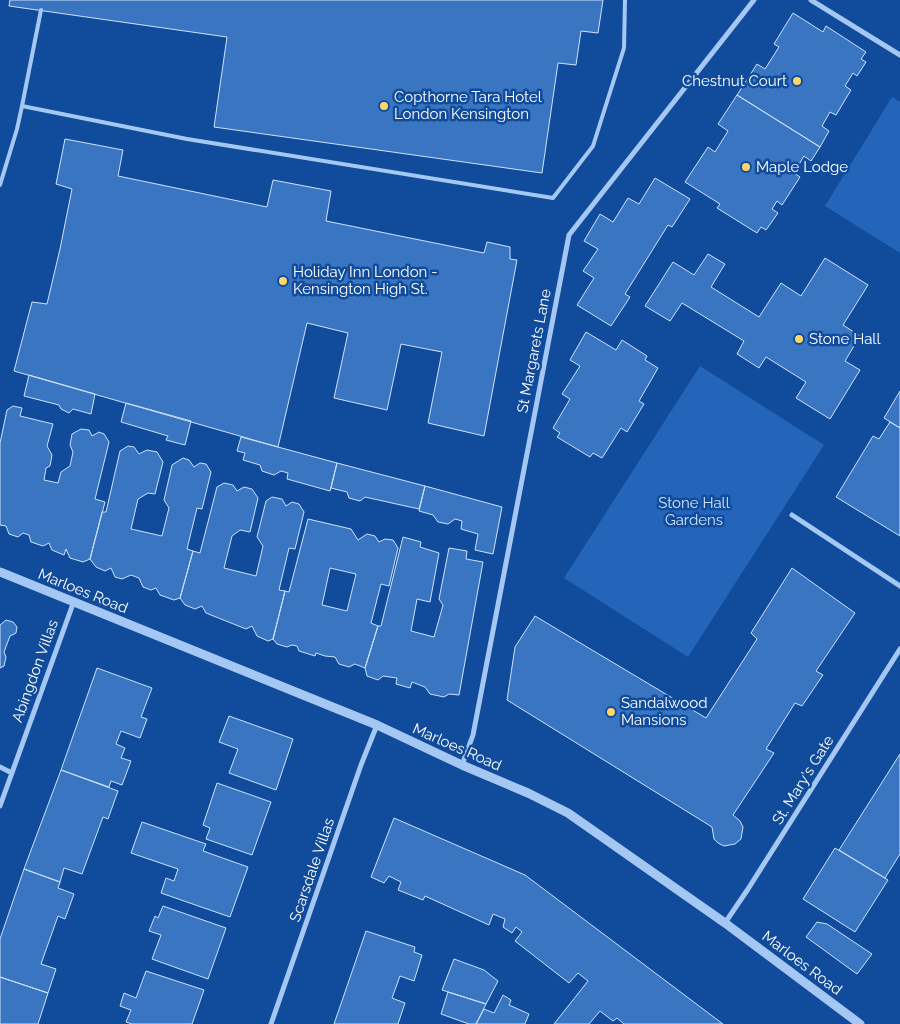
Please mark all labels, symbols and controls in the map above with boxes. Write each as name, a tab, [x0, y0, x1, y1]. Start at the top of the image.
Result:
place label: Chestnut Court	[682, 72, 787, 90]
marker: Chestnut Court	[791, 75, 803, 87]
place label: Copthorne Tara Hotel London Kensington	[394, 88, 543, 123]
marker: Copthorne Tara Hotel London Kensington	[378, 100, 390, 112]
place label: Maple Lodge	[756, 158, 848, 176]
marker: Maple Lodge	[740, 161, 752, 173]
place label: Holiday Inn London - Kensington High St.	[293, 263, 437, 298]
marker: Holiday Inn London - Kensington High St.	[277, 275, 289, 287]
street label: St Margarets Lane	[513, 287, 555, 415]
place label: Stone Hall	[809, 330, 881, 348]
marker: Stone Hall	[793, 333, 805, 345]
park label: Stone Hall Gardens	[658, 494, 731, 529]
street label: Marloes Road	[35, 565, 131, 617]
street label: Abingdon Villas	[8, 617, 62, 725]
place label: Sandalwood Mansions	[621, 694, 707, 729]
marker: Sandalwood Mansions	[605, 706, 617, 718]
street label: Marloes Road	[410, 719, 504, 775]
street label: St. Mary's Gate	[768, 732, 838, 828]
street label: Scarsdale Villas	[286, 816, 338, 924]
street label: Marloes Road	[758, 927, 846, 999]

